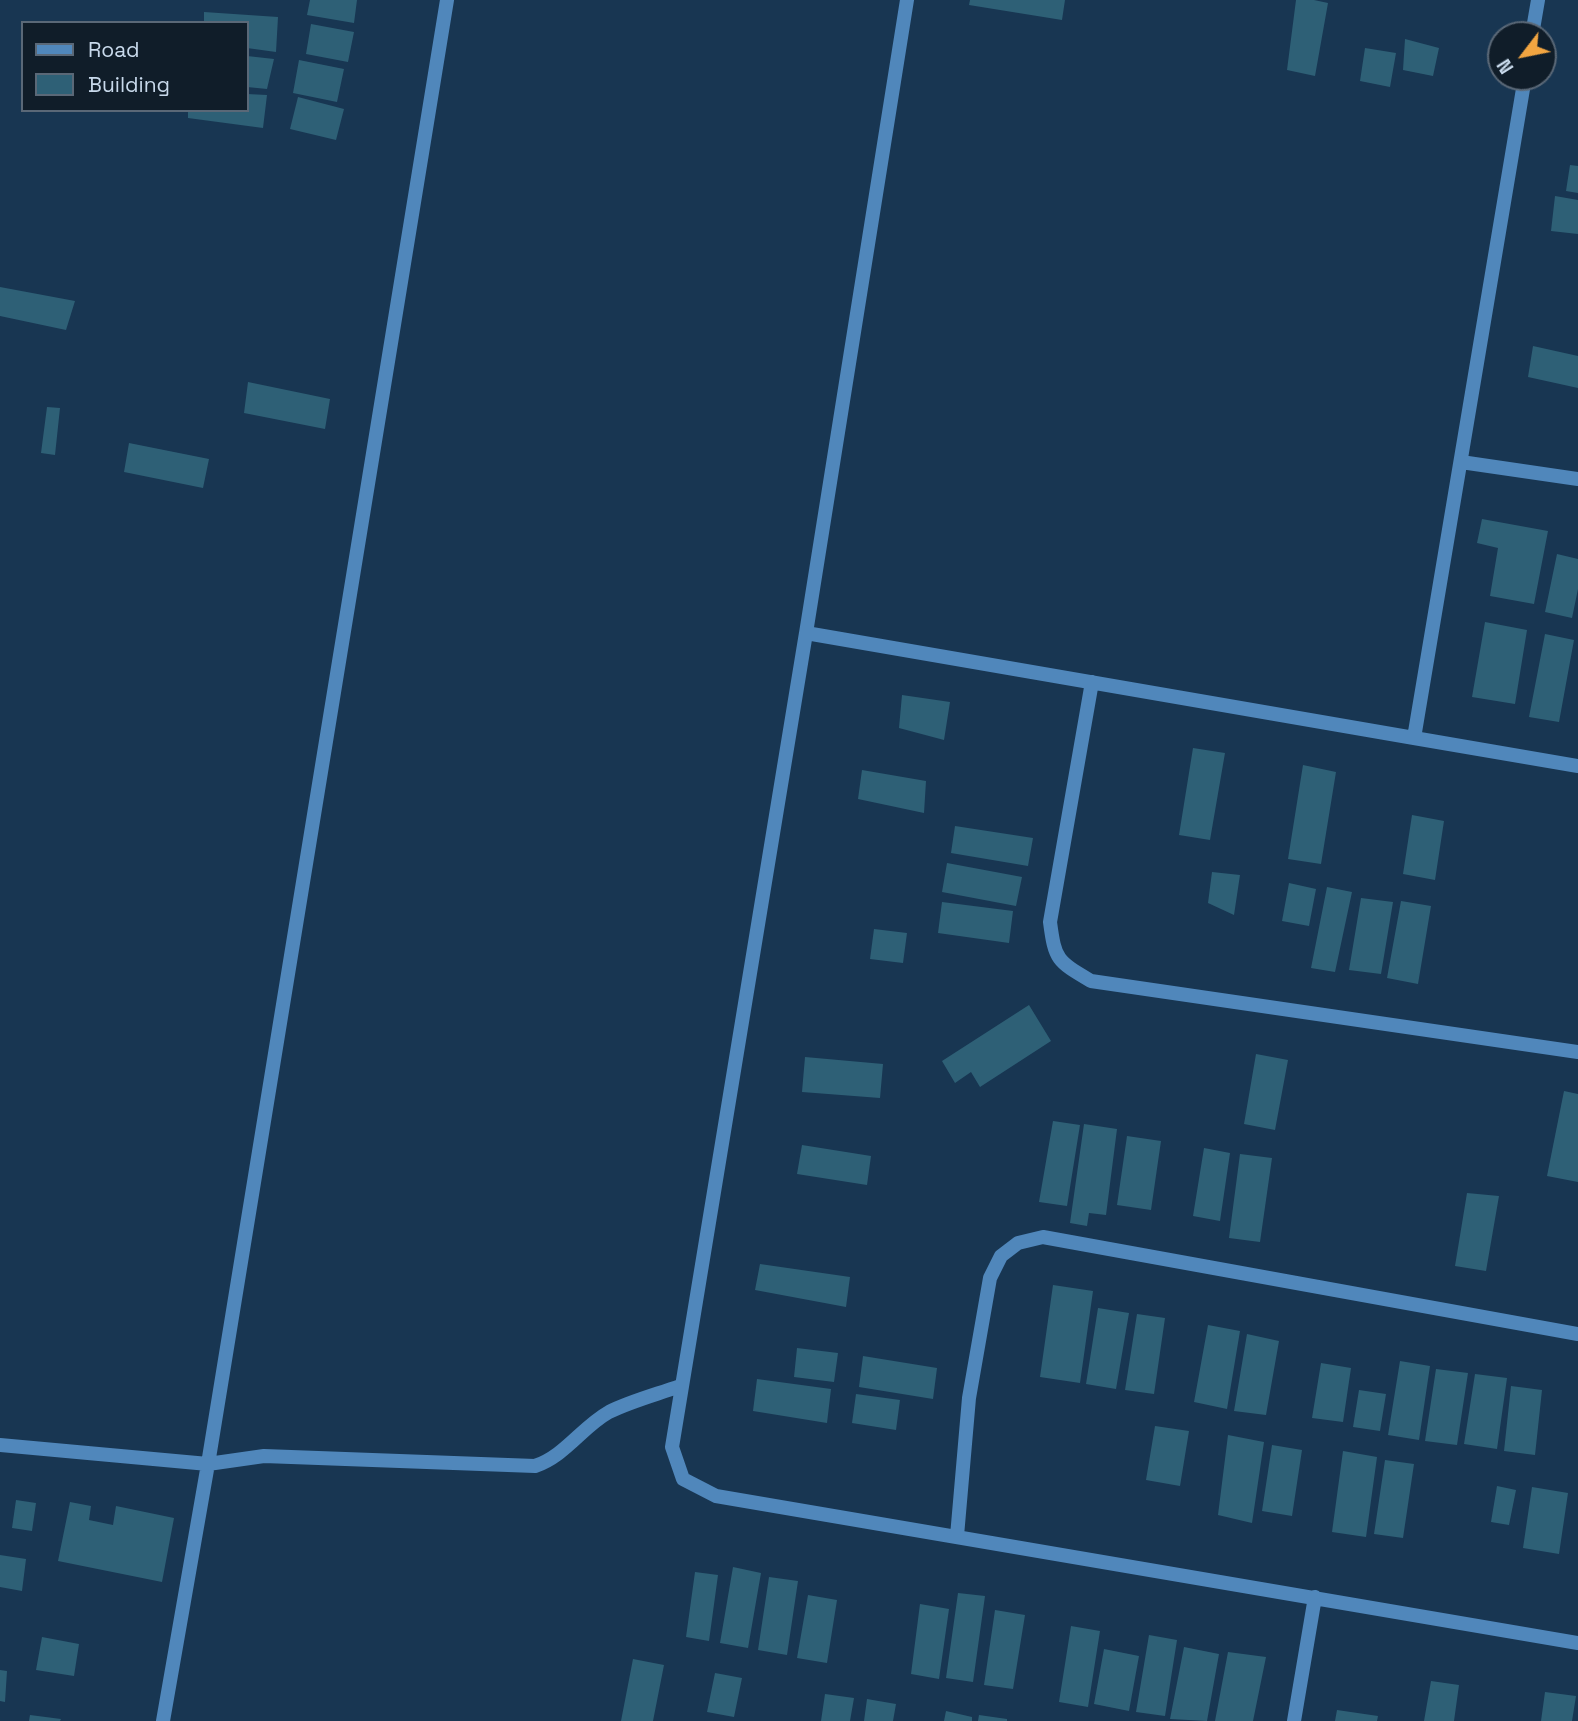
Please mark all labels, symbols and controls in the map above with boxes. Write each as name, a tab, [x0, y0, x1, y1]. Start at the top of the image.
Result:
legend	[21, 21, 248, 112]
north arrow	[1487, 21, 1557, 91]
text: Road	[88, 36, 140, 63]
text: N	[1491, 54, 1519, 78]
text: Building	[88, 71, 170, 98]

